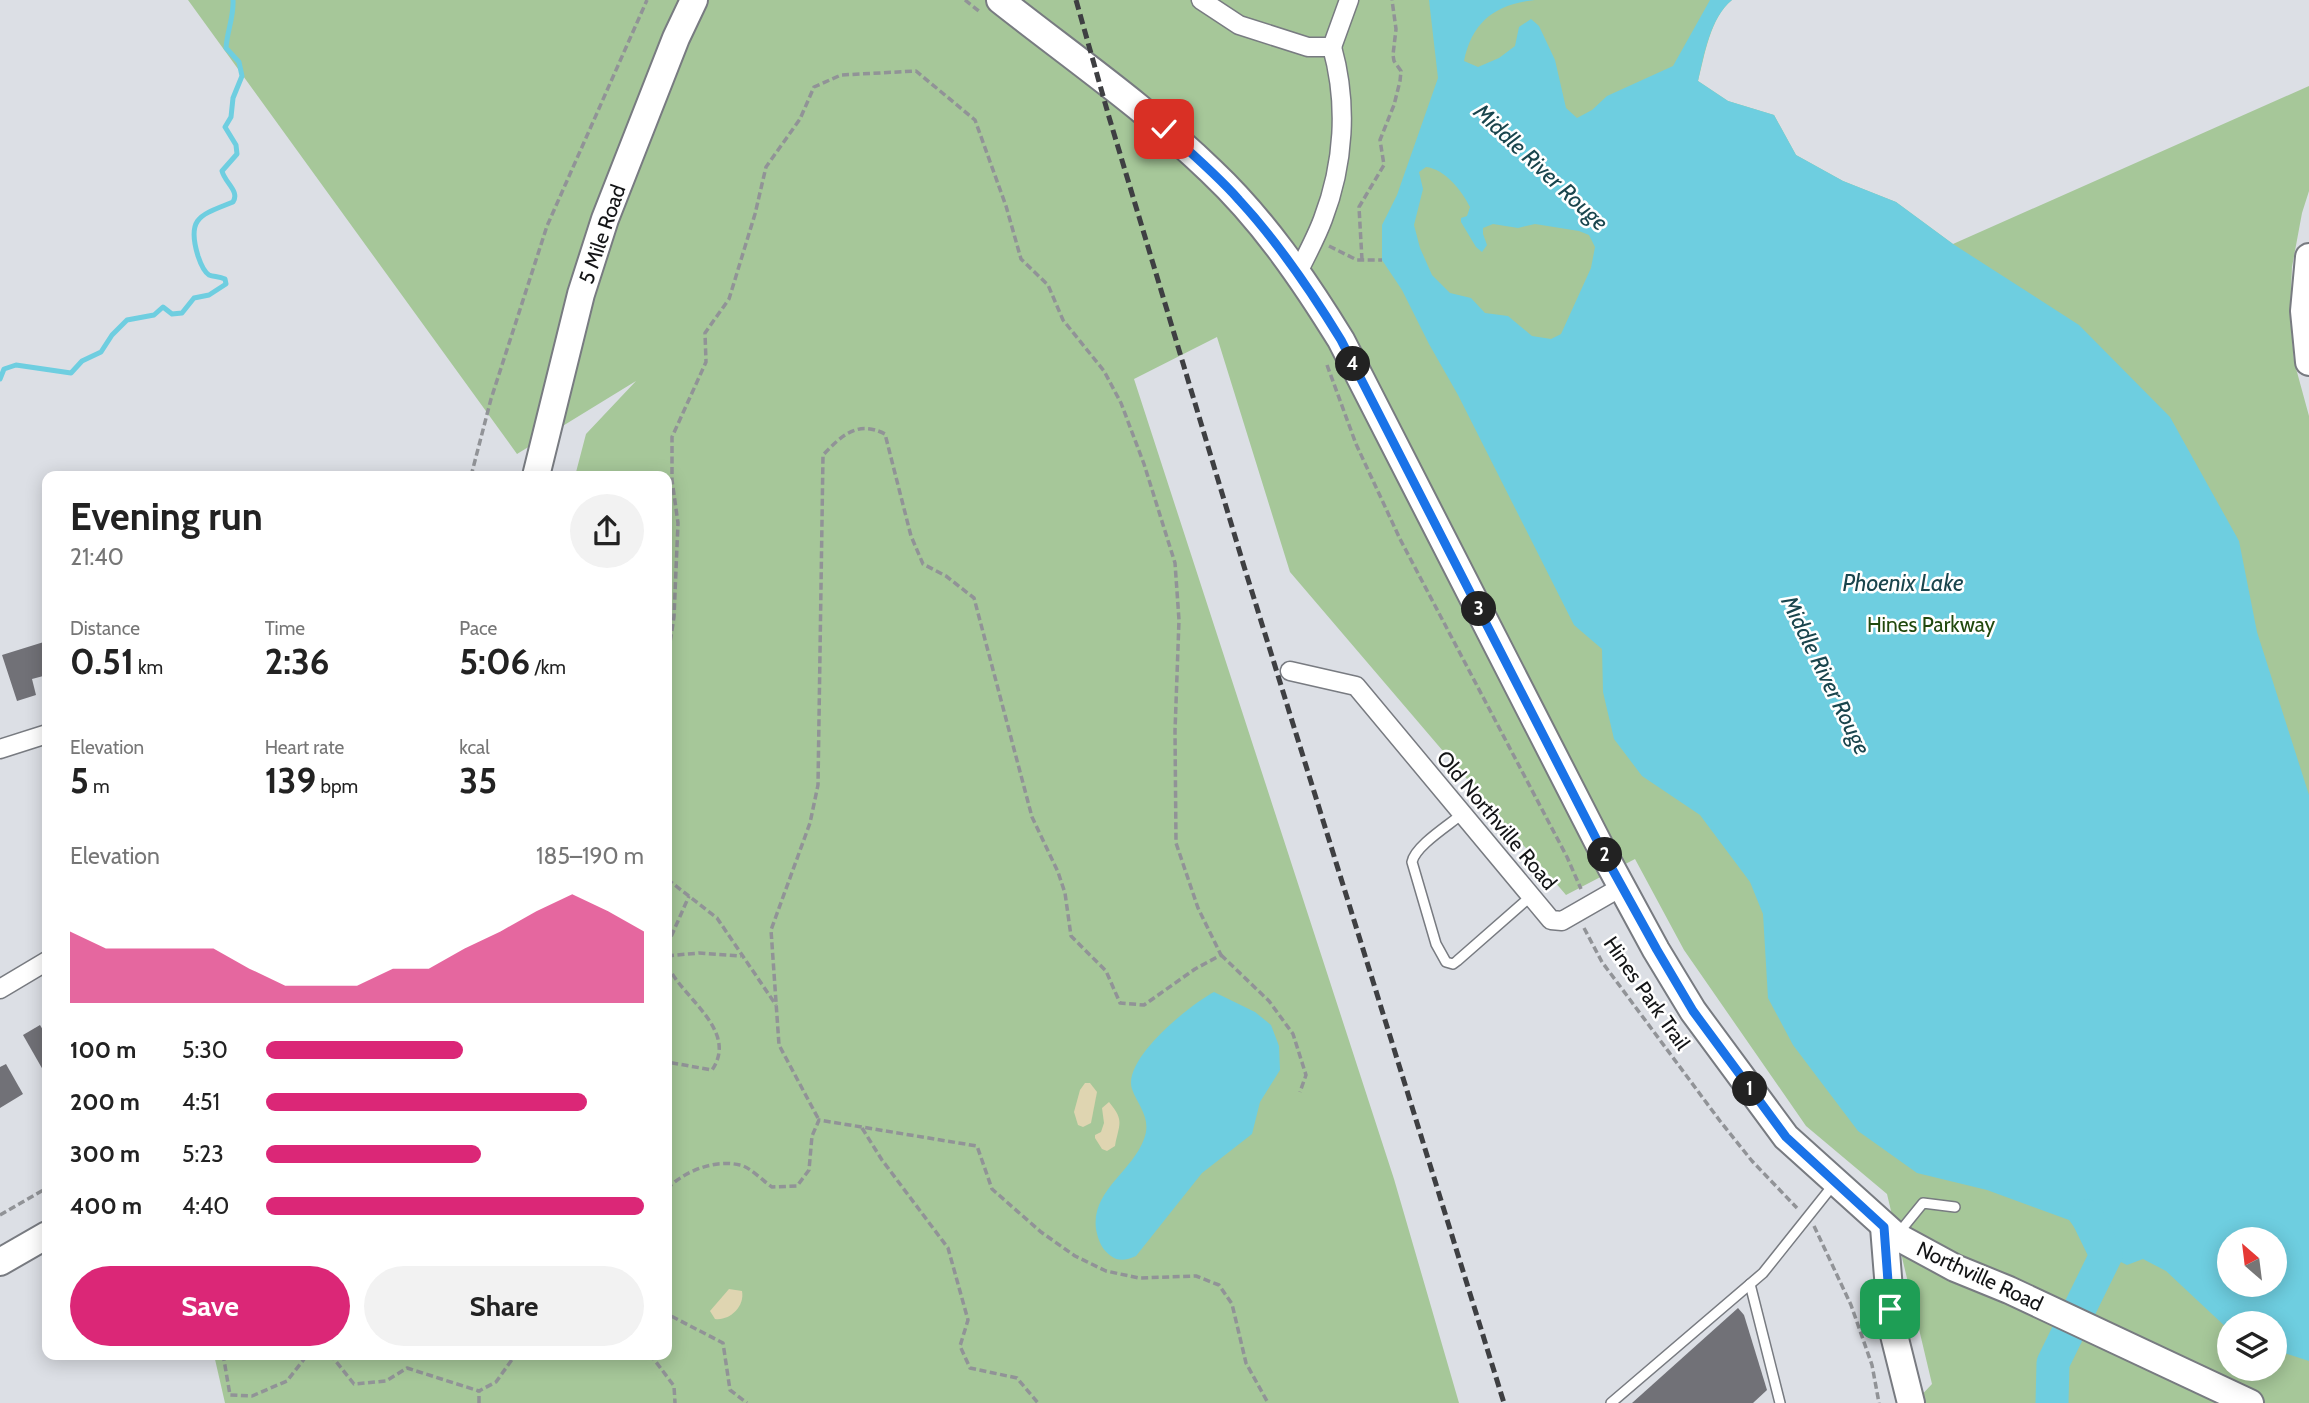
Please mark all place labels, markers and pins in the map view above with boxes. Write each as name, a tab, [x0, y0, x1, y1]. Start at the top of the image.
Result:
pin	[1134, 99, 1194, 159]
pin: 4	[1336, 346, 1370, 382]
pin: 3	[1462, 592, 1496, 626]
pin: 2	[1588, 838, 1622, 872]
pin: 1	[1732, 1072, 1768, 1106]
pin	[1860, 1279, 1920, 1339]

